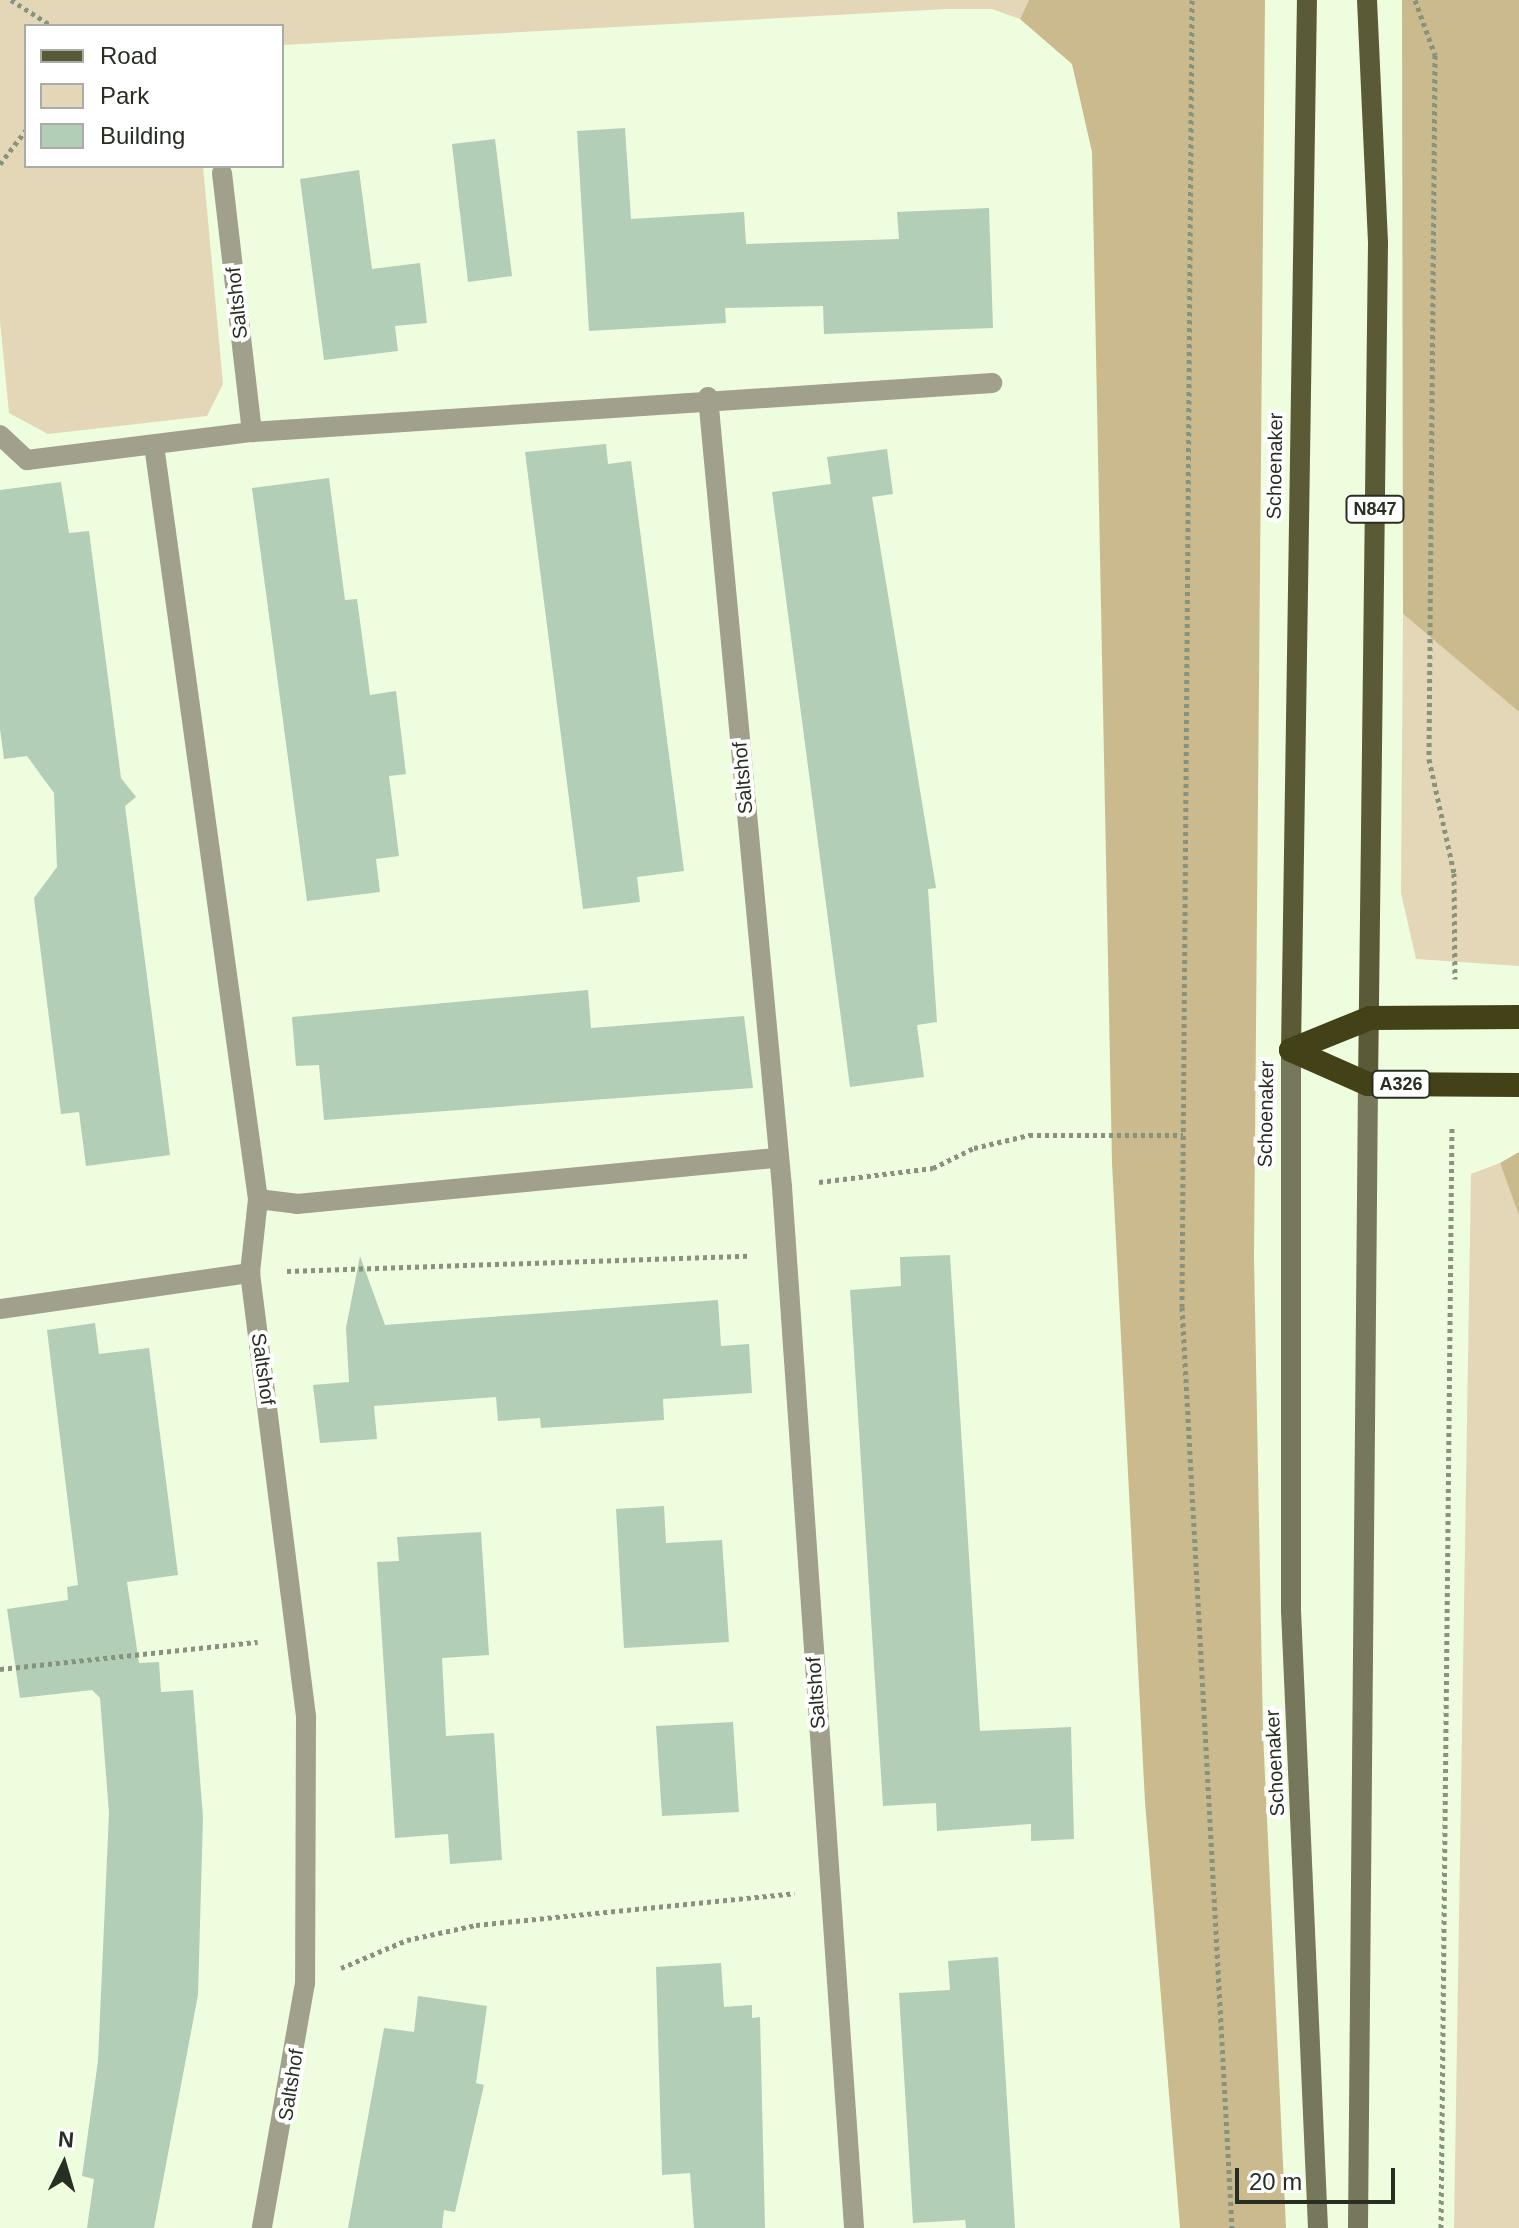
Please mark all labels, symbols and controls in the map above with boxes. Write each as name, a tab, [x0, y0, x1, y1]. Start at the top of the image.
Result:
legend	[24, 24, 284, 168]
text: Road	[100, 42, 157, 69]
text: Park	[100, 82, 149, 109]
text: Building	[100, 122, 185, 149]
street label: Saltshof	[221, 266, 253, 340]
street label: Schoenaker	[1262, 412, 1288, 520]
road number: N847	[1345, 495, 1405, 523]
street label: Saltshof	[728, 741, 758, 815]
street label: Schoenaker	[1253, 1060, 1279, 1168]
road number: A326	[1371, 1070, 1431, 1098]
street label: Saltshof	[246, 1332, 280, 1406]
street label: Saltshof	[802, 1656, 830, 1730]
street label: Schoenaker	[1260, 1709, 1290, 1817]
street label: Saltshof	[273, 2047, 309, 2123]
north arrow	[24, 2124, 104, 2204]
text: N	[57, 2126, 75, 2153]
scale bar	[1239, 2152, 1399, 2202]
text: 20 m	[1249, 2168, 1302, 2195]

